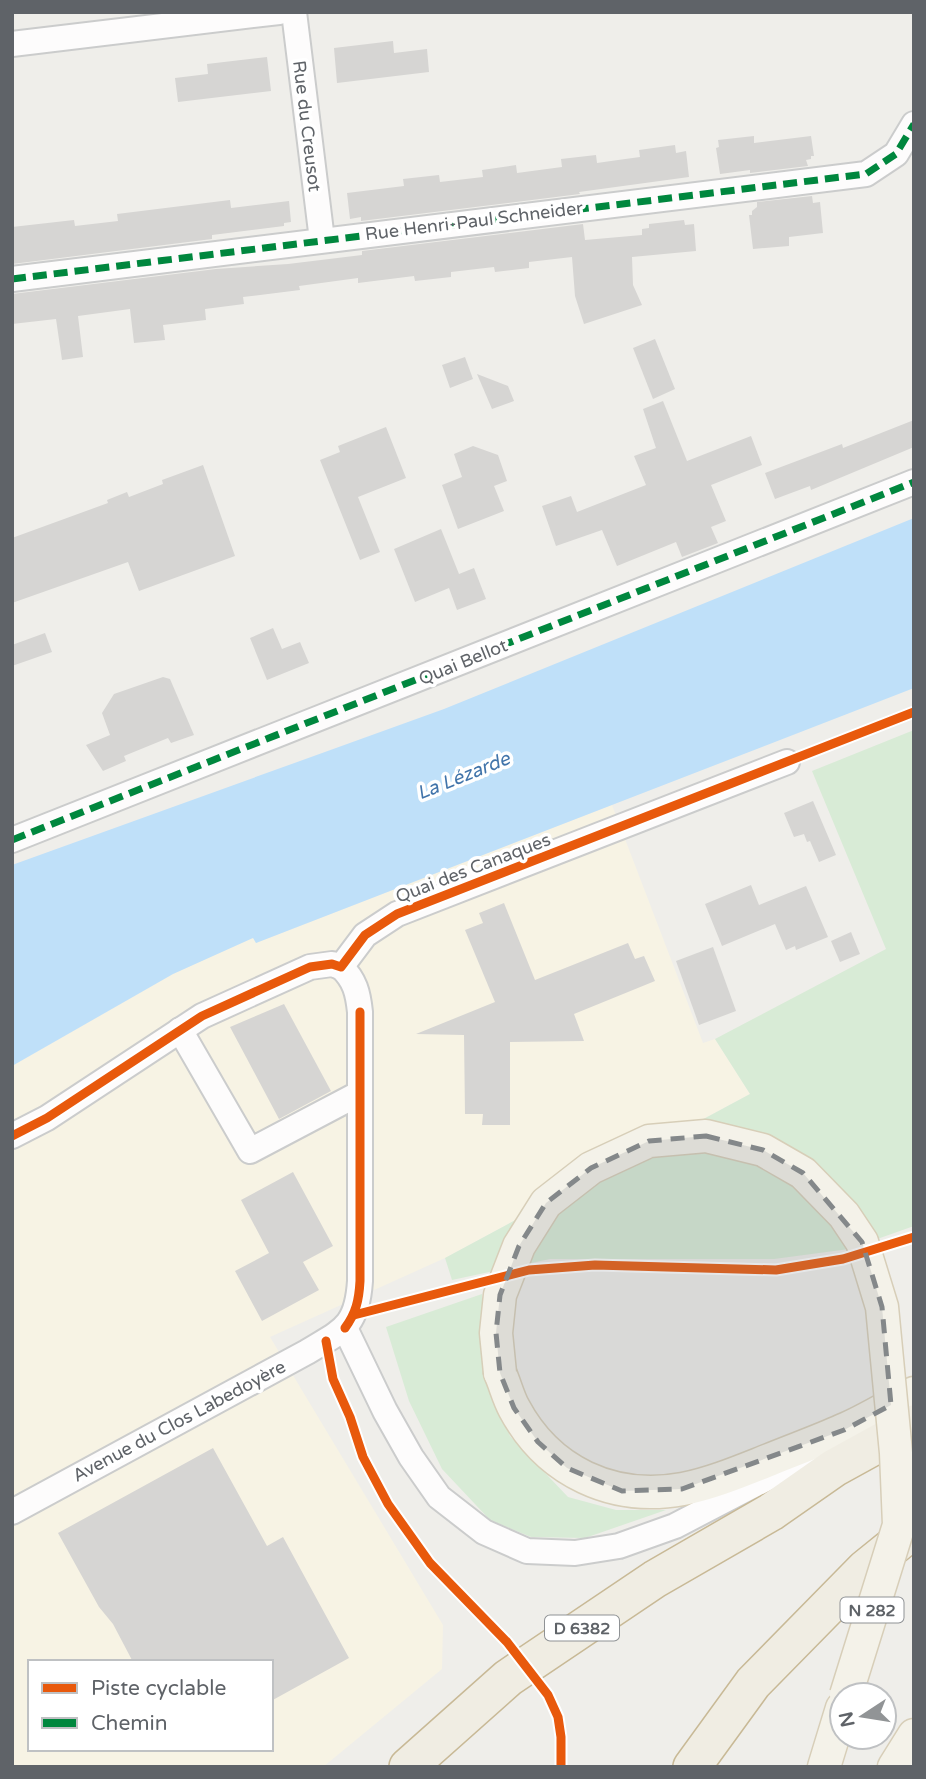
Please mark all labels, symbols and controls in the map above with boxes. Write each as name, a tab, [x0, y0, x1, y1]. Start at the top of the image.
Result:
street label: Rue du Creusot	[288, 59, 326, 193]
street label: Rue Henri-Paul Schneider	[364, 197, 584, 245]
street label: Quai Bellot	[415, 634, 511, 690]
water label: La Lézarde	[414, 747, 514, 805]
street label: Quai des Canaques	[392, 828, 554, 908]
street label: Avenue du Clos Labedoyère	[69, 1355, 289, 1487]
road number: N 282	[840, 1598, 903, 1622]
road number: D 6382	[545, 1616, 619, 1640]
legend	[28, 1660, 273, 1751]
text: Piste cyclable	[91, 1676, 226, 1701]
north arrow	[828, 1681, 898, 1751]
text: N	[835, 1710, 860, 1729]
text: Chemin	[91, 1711, 168, 1736]

